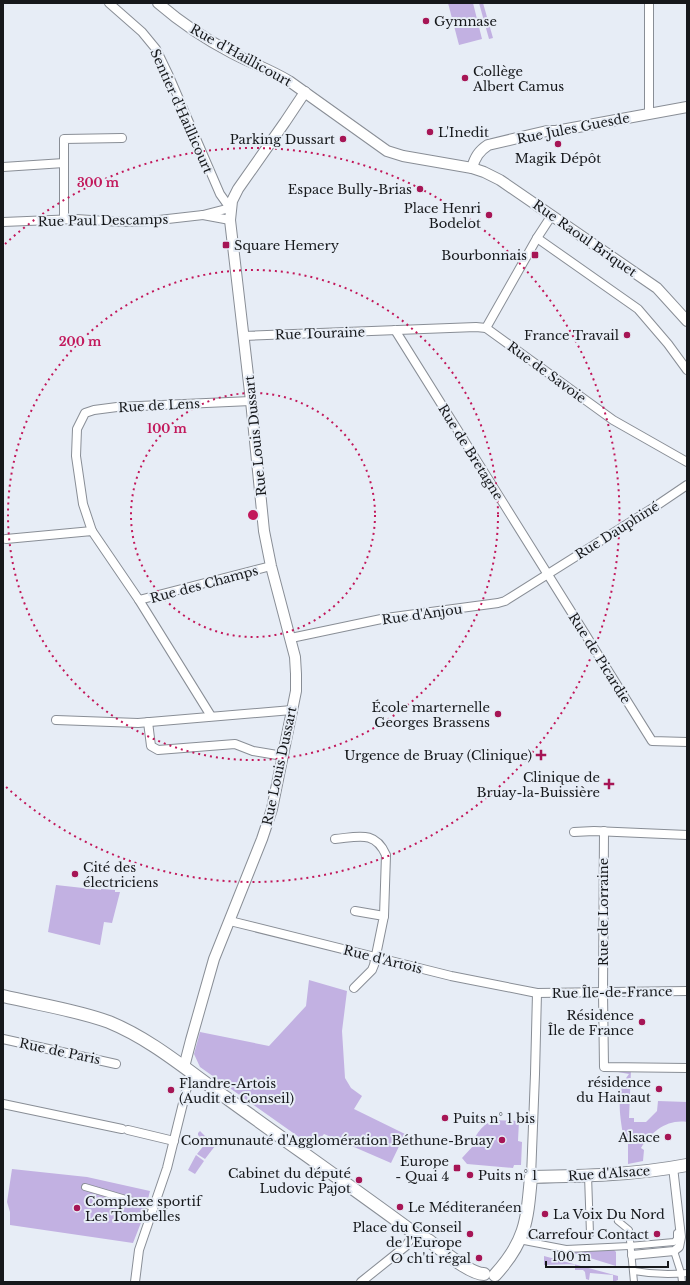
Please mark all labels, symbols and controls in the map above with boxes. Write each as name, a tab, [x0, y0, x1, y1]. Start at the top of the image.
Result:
place label: Gymnase	[434, 13, 497, 30]
marker: Gymnase	[421, 16, 431, 26]
street label: Rue d'Haillicourt	[187, 20, 295, 90]
street label: Sentier d'Haillicourt	[146, 46, 217, 176]
place label: Collège Albert Camus	[472, 63, 564, 95]
marker: Collège Albert Camus	[460, 73, 470, 83]
street label: Rue Jules Guesde	[515, 109, 631, 148]
place label: L'Inedit	[438, 124, 489, 141]
marker: L'Inedit	[425, 127, 435, 137]
place label: Parking Dussart	[230, 131, 335, 148]
marker: Parking Dussart	[338, 134, 348, 144]
marker: Magik Dépôt	[553, 139, 563, 149]
place label: Magik Dépôt	[515, 150, 601, 167]
text: 300 m	[77, 175, 120, 190]
place label: Espace Bully-Brias	[288, 181, 412, 198]
marker: Espace Bully-Brias	[415, 184, 425, 194]
street label: Rue Raoul Briquet	[529, 196, 640, 281]
place label: Place Henri Bodelot	[404, 200, 482, 232]
marker: Place Henri Bodelot	[484, 210, 494, 220]
street label: Rue Paul Descamps	[38, 211, 168, 230]
place label: Square Hemery	[234, 237, 340, 254]
marker: Square Hemery	[221, 240, 231, 250]
place label: Bourbonnais	[441, 247, 527, 264]
marker: Bourbonnais	[530, 250, 540, 260]
street label: Rue Touraine	[275, 323, 365, 344]
place label: France Travail	[524, 327, 619, 344]
marker: France Travail	[622, 330, 632, 340]
text: 200 m	[59, 334, 102, 349]
street label: Rue de Savoie	[504, 338, 590, 407]
street label: Rue Louis Dussart	[241, 375, 270, 497]
street label: Rue de Lens	[118, 395, 200, 416]
street label: Rue de Bretagne	[434, 401, 507, 503]
text: 100 m	[147, 421, 188, 436]
street label: Rue Dauphiné	[572, 498, 663, 563]
centre of rings	[246, 508, 260, 522]
street label: Rue des Champs	[148, 562, 260, 607]
street label: Rue d'Anjou	[381, 600, 464, 629]
street label: Rue de Picardie	[565, 610, 634, 707]
place label: École marternelle Georges Brassens	[371, 699, 490, 731]
street label: Rue Louis Dussart	[259, 705, 300, 827]
marker: École marternelle Georges Brassens	[493, 709, 503, 719]
place label: Urgence de Bruay (Clinique)	[344, 747, 532, 764]
marker: Urgence de Bruay (Clinique)	[535, 749, 547, 761]
place label: Clinique de Bruay-la-Buissière	[477, 769, 600, 801]
marker: Clinique de Bruay-la-Buissière	[603, 778, 615, 790]
street label: Rue de Lorraine	[595, 858, 612, 966]
place label: Cité des électriciens	[83, 859, 158, 891]
marker: Cité des électriciens	[70, 869, 80, 879]
street label: Rue d'Artois	[342, 941, 424, 978]
street label: Rue Île-de-France	[552, 983, 672, 1002]
place label: Résidence Île de France	[548, 1007, 634, 1039]
marker: Résidence Île de France	[637, 1017, 647, 1027]
street label: Rue de Paris	[18, 1035, 102, 1068]
place label: résidence du Hainaut	[576, 1074, 651, 1106]
place label: Flandre-Artois (Audit et Conseil)	[179, 1075, 294, 1107]
marker: résidence du Hainaut	[654, 1084, 664, 1094]
marker: Flandre-Artois (Audit et Conseil)	[166, 1085, 176, 1095]
place label: Puits n° 1 bis	[453, 1110, 535, 1127]
marker: Puits n° 1 bis	[440, 1113, 450, 1123]
place label: Alsace	[617, 1129, 660, 1146]
place label: Communauté d'Agglomération Béthune-Bruay	[181, 1132, 495, 1149]
marker: Alsace	[663, 1132, 673, 1142]
marker: Communauté d'Agglomération Béthune-Bruay	[497, 1135, 507, 1145]
place label: Europe - Quai 4	[395, 1153, 449, 1185]
street label: Rue d'Alsace	[567, 1162, 651, 1185]
marker: Europe - Quai 4	[452, 1163, 462, 1173]
place label: Cabinet du député Ludovic Pajot	[228, 1165, 351, 1197]
place label: Puits n° 1	[478, 1167, 538, 1184]
marker: Puits n° 1	[465, 1170, 475, 1180]
marker: Cabinet du député Ludovic Pajot	[354, 1175, 364, 1185]
place label: Complexe sportif Les Tombelles	[85, 1193, 203, 1225]
place label: Le Méditeranéen	[408, 1199, 522, 1216]
marker: Le Méditeranéen	[395, 1202, 405, 1212]
marker: Complexe sportif Les Tombelles	[72, 1203, 82, 1213]
place label: La Voix Du Nord	[553, 1206, 665, 1223]
marker: La Voix Du Nord	[540, 1209, 550, 1219]
place label: Place du Conseil de l'Europe	[352, 1219, 462, 1251]
place label: Carrefour Contact	[528, 1226, 649, 1243]
marker: Place du Conseil de l'Europe	[465, 1229, 475, 1239]
marker: Carrefour Contact	[652, 1229, 662, 1239]
scale bar	[546, 1243, 668, 1269]
text: 100 m	[552, 1249, 591, 1264]
place label: O ch'ti régal	[391, 1250, 471, 1267]
marker: O ch'ti régal	[474, 1253, 484, 1263]

